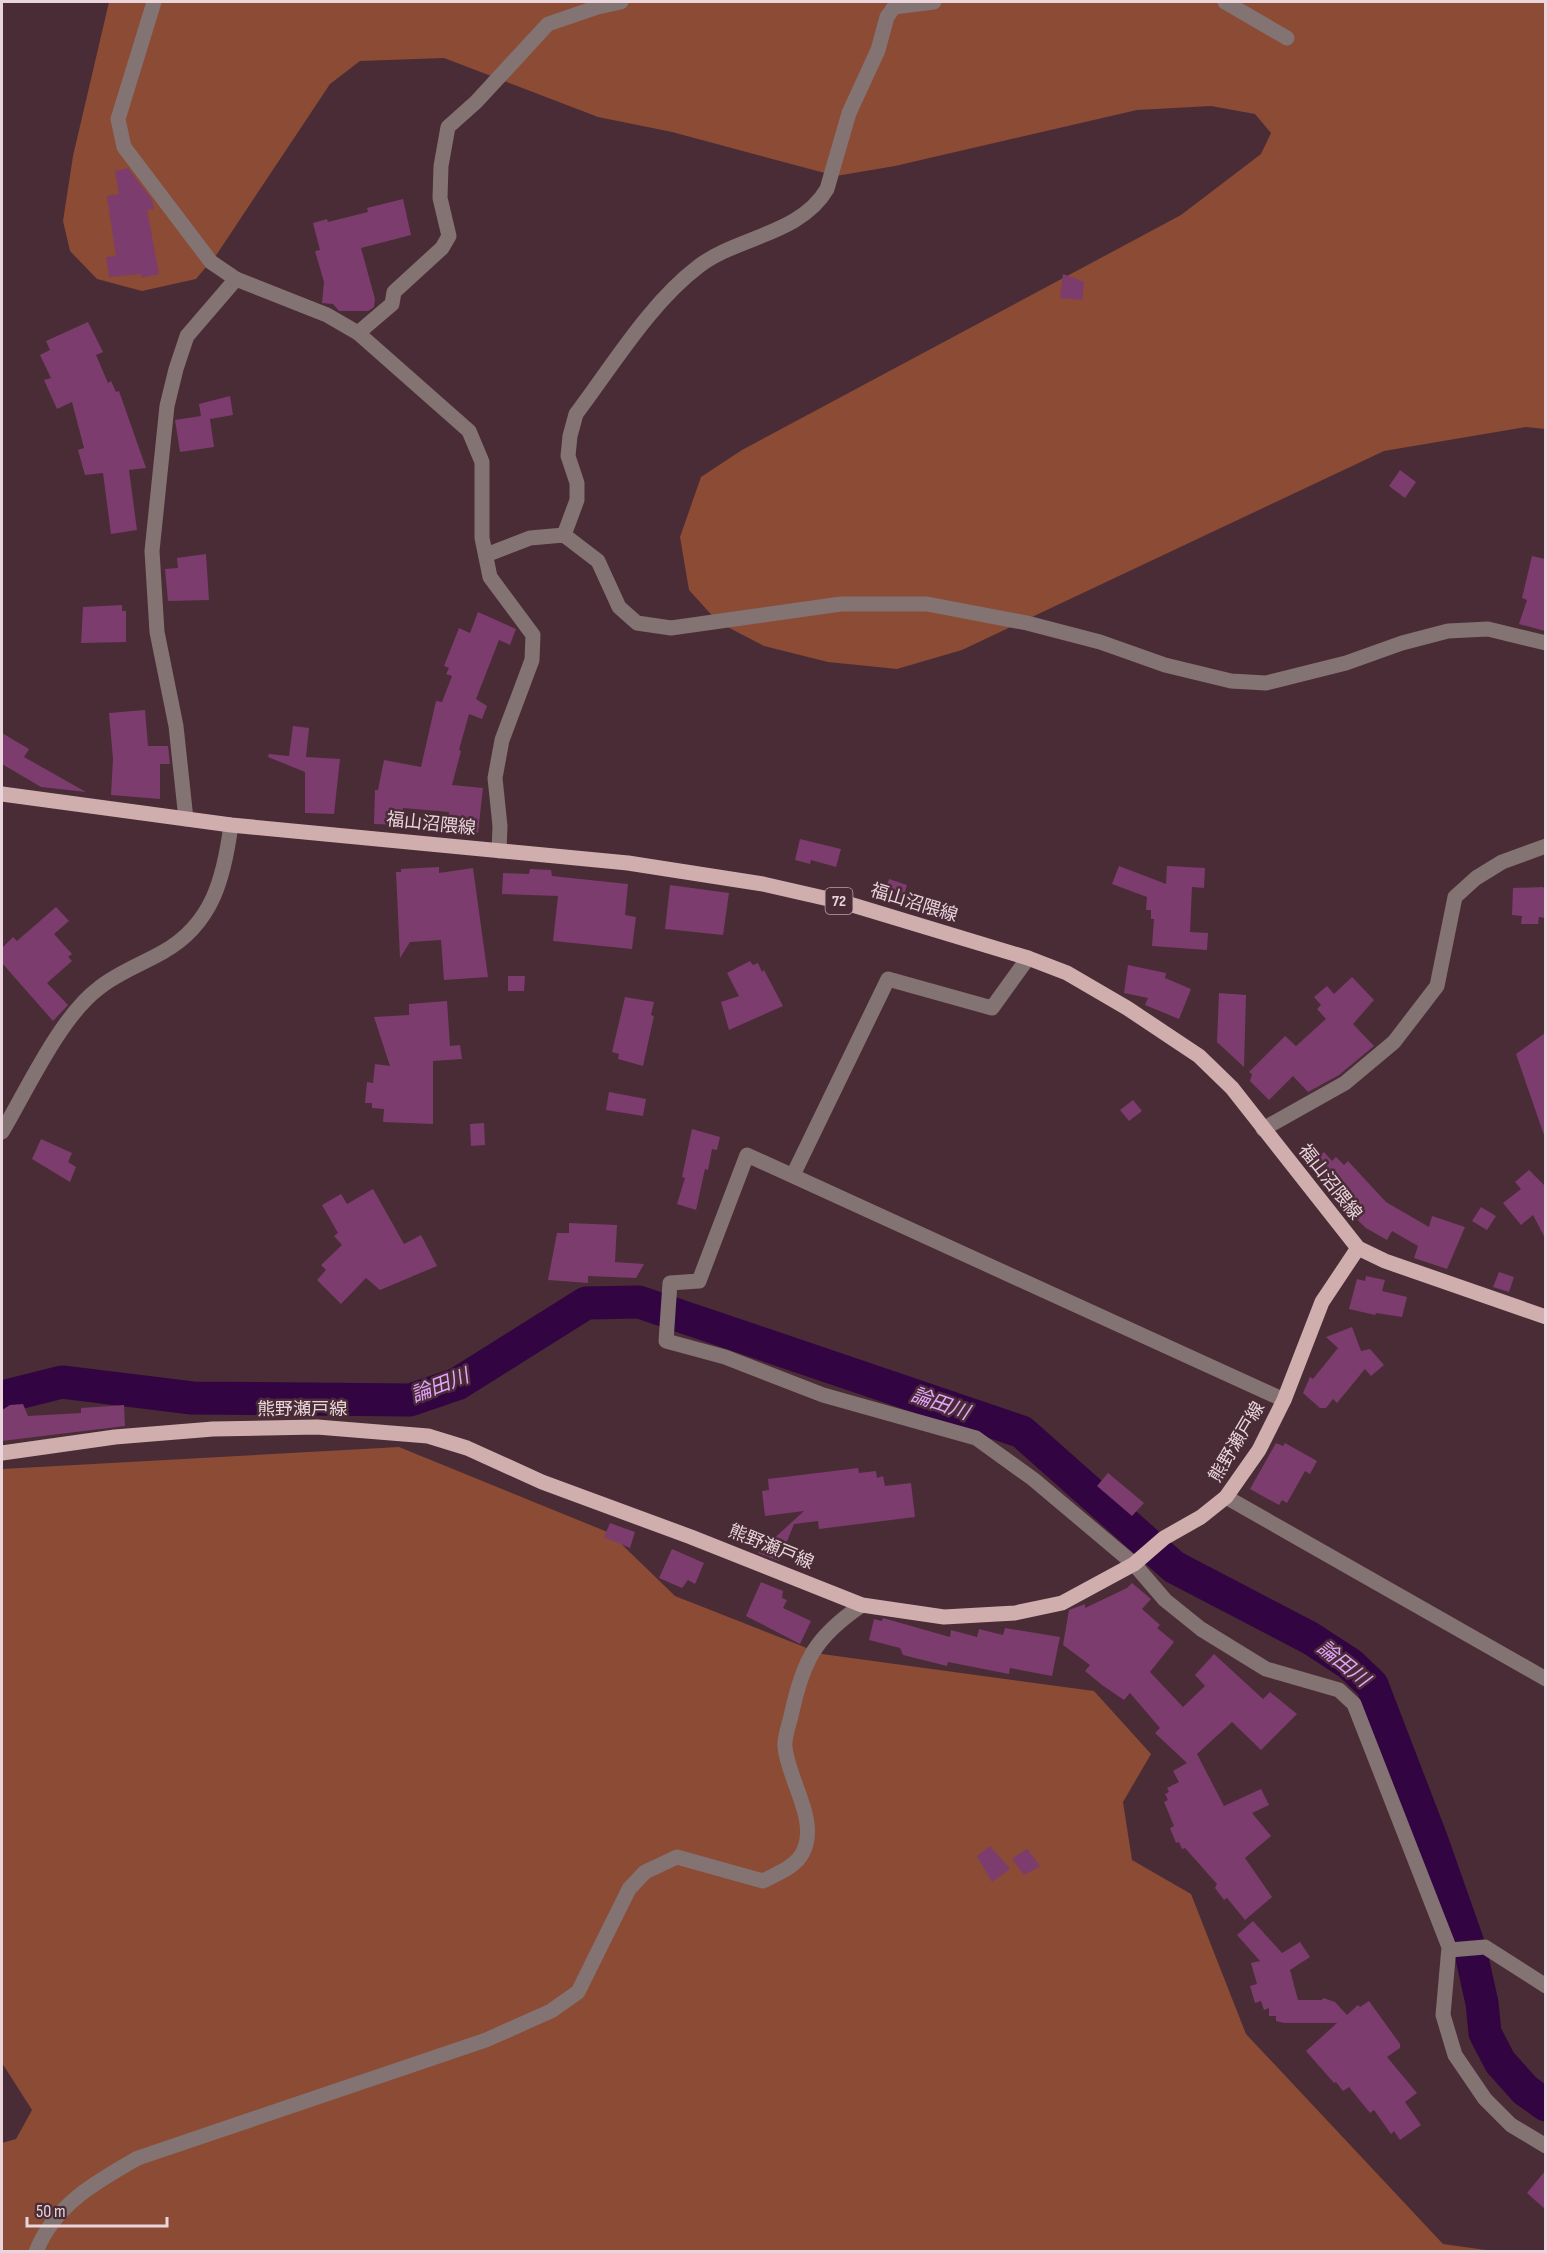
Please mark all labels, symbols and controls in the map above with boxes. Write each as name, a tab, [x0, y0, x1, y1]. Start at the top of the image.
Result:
street label: 福山沼隈線	[385, 809, 477, 839]
street label: 福山沼隈線	[868, 880, 960, 926]
road number: 72	[826, 888, 852, 914]
street label: 福山沼隈線	[1294, 1140, 1366, 1224]
water label: 論田川	[408, 1363, 474, 1408]
water label: 論田川	[908, 1383, 974, 1426]
street label: 熊野瀬戸線	[1205, 1398, 1269, 1486]
street label: 熊野瀬戸線	[257, 1399, 347, 1420]
street label: 熊野瀬戸線	[725, 1520, 817, 1574]
water label: 論田川	[1312, 1636, 1375, 1693]
scale bar	[27, 2190, 166, 2228]
text: 50 m	[36, 2201, 66, 2222]

